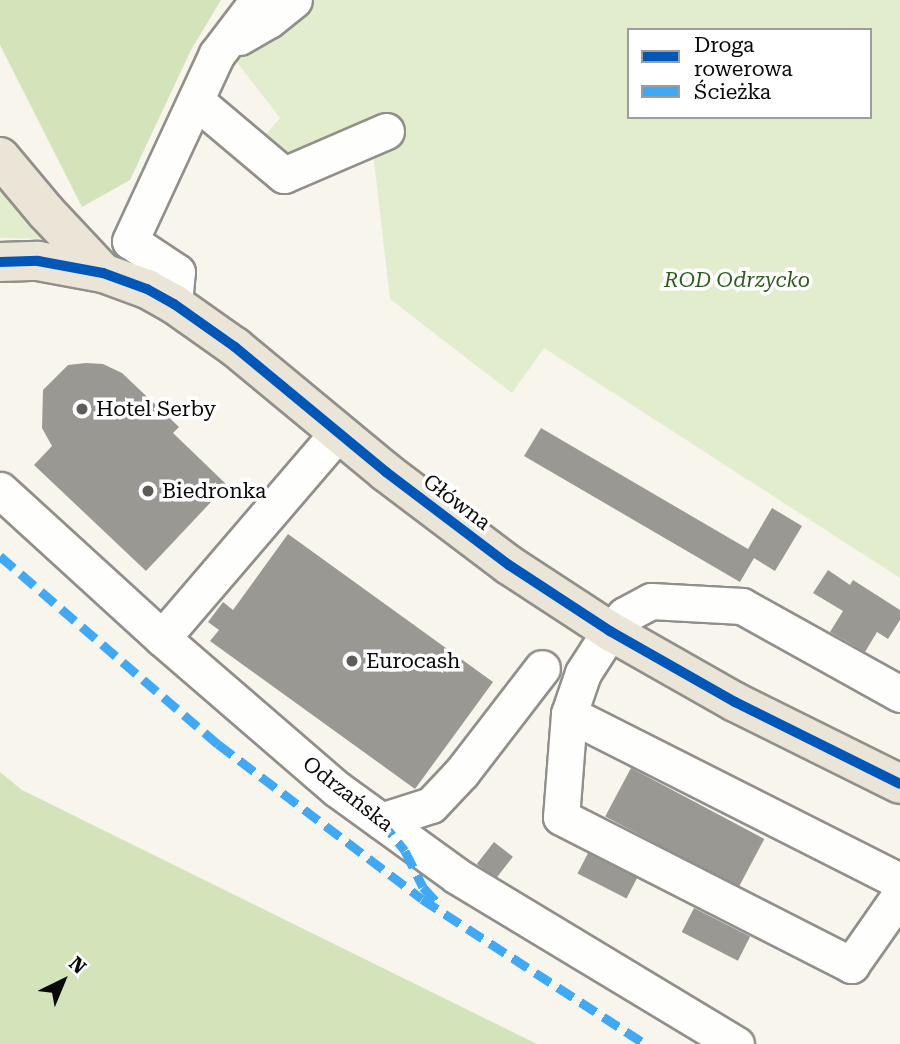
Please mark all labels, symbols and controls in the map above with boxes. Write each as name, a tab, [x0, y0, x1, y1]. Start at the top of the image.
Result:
legend	[627, 28, 872, 119]
text: Droga rowerowa	[694, 33, 793, 81]
text: Ścieżka	[694, 80, 771, 104]
park label: ROD Odrzycko	[664, 267, 810, 293]
place label: Hotel Serby	[96, 396, 216, 422]
marker: Hotel Serby	[74, 401, 90, 417]
street label: Główna	[418, 469, 496, 535]
place label: Biedronka	[162, 478, 266, 504]
marker: Biedronka	[140, 483, 156, 499]
place label: Eurocash	[366, 648, 460, 674]
marker: Eurocash	[344, 653, 360, 669]
street label: Odrzańska	[298, 751, 398, 837]
north arrow	[28, 946, 98, 1016]
text: N	[64, 952, 91, 979]

